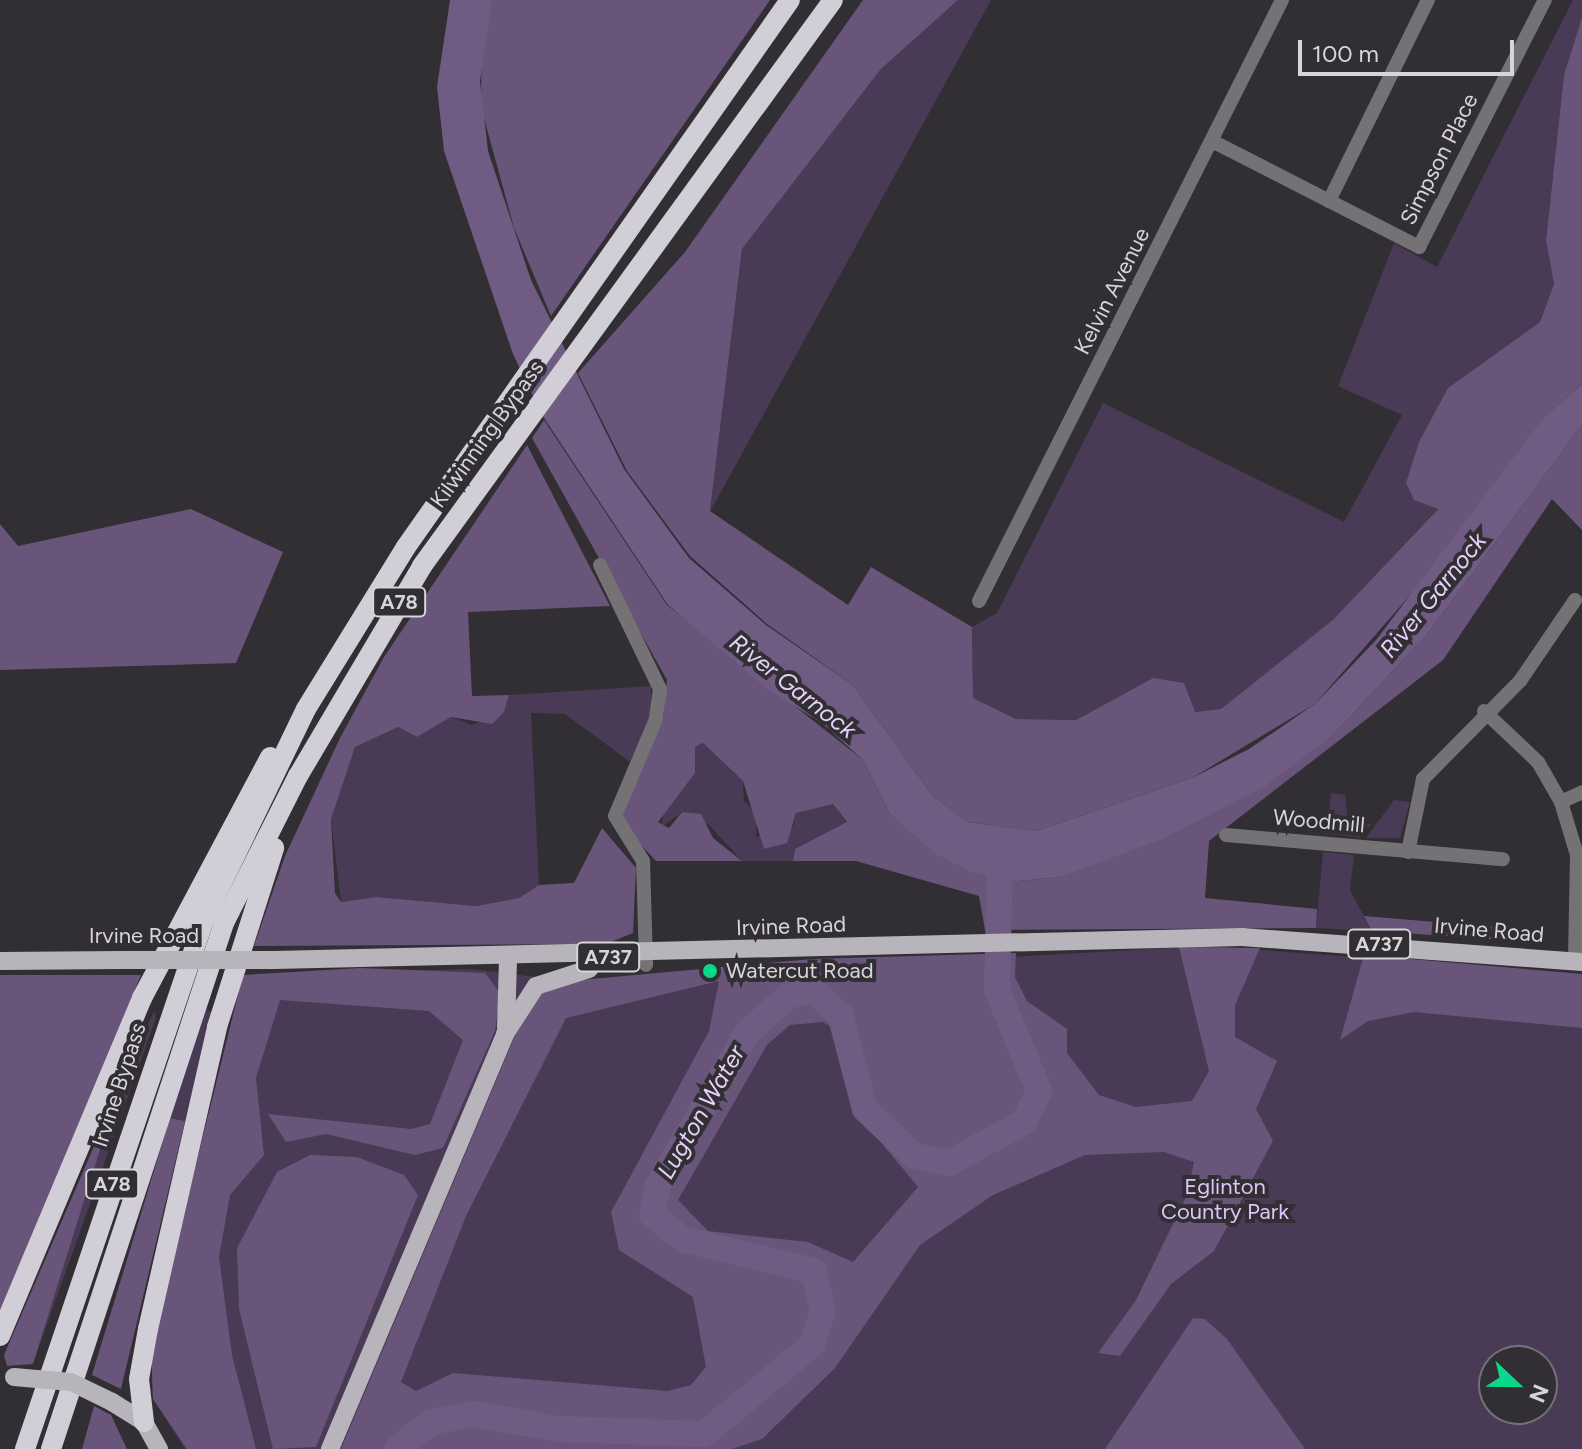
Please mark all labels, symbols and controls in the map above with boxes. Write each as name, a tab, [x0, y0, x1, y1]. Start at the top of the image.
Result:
scale bar	[1302, 24, 1518, 74]
text: 100 m	[1312, 39, 1379, 68]
street label: Simpson Place	[1395, 89, 1483, 229]
street label: Kelvin Avenue	[1069, 223, 1155, 359]
street label: Kilwinning Bypass	[425, 355, 549, 513]
water label: River Garnock	[1374, 527, 1492, 663]
road number: A78	[371, 586, 427, 618]
water label: River Garnock	[724, 628, 862, 744]
street label: Woodmill	[1272, 804, 1366, 838]
street label: Irvine Road	[735, 911, 847, 941]
street label: Irvine Road	[1433, 912, 1545, 948]
street label: Irvine Road	[89, 923, 199, 949]
road number: A737	[1347, 928, 1411, 960]
road number: A737	[576, 941, 640, 973]
place label: Watercut Road	[726, 958, 874, 984]
marker: Watercut Road	[701, 962, 719, 980]
street label: Irvine Bypass	[86, 1019, 152, 1151]
water label: Lugton Water	[651, 1040, 751, 1184]
road number: A78	[84, 1168, 140, 1200]
park label: Eglinton Country Park	[1161, 1173, 1289, 1224]
north arrow	[1478, 1345, 1558, 1425]
text: N	[1523, 1380, 1555, 1406]

